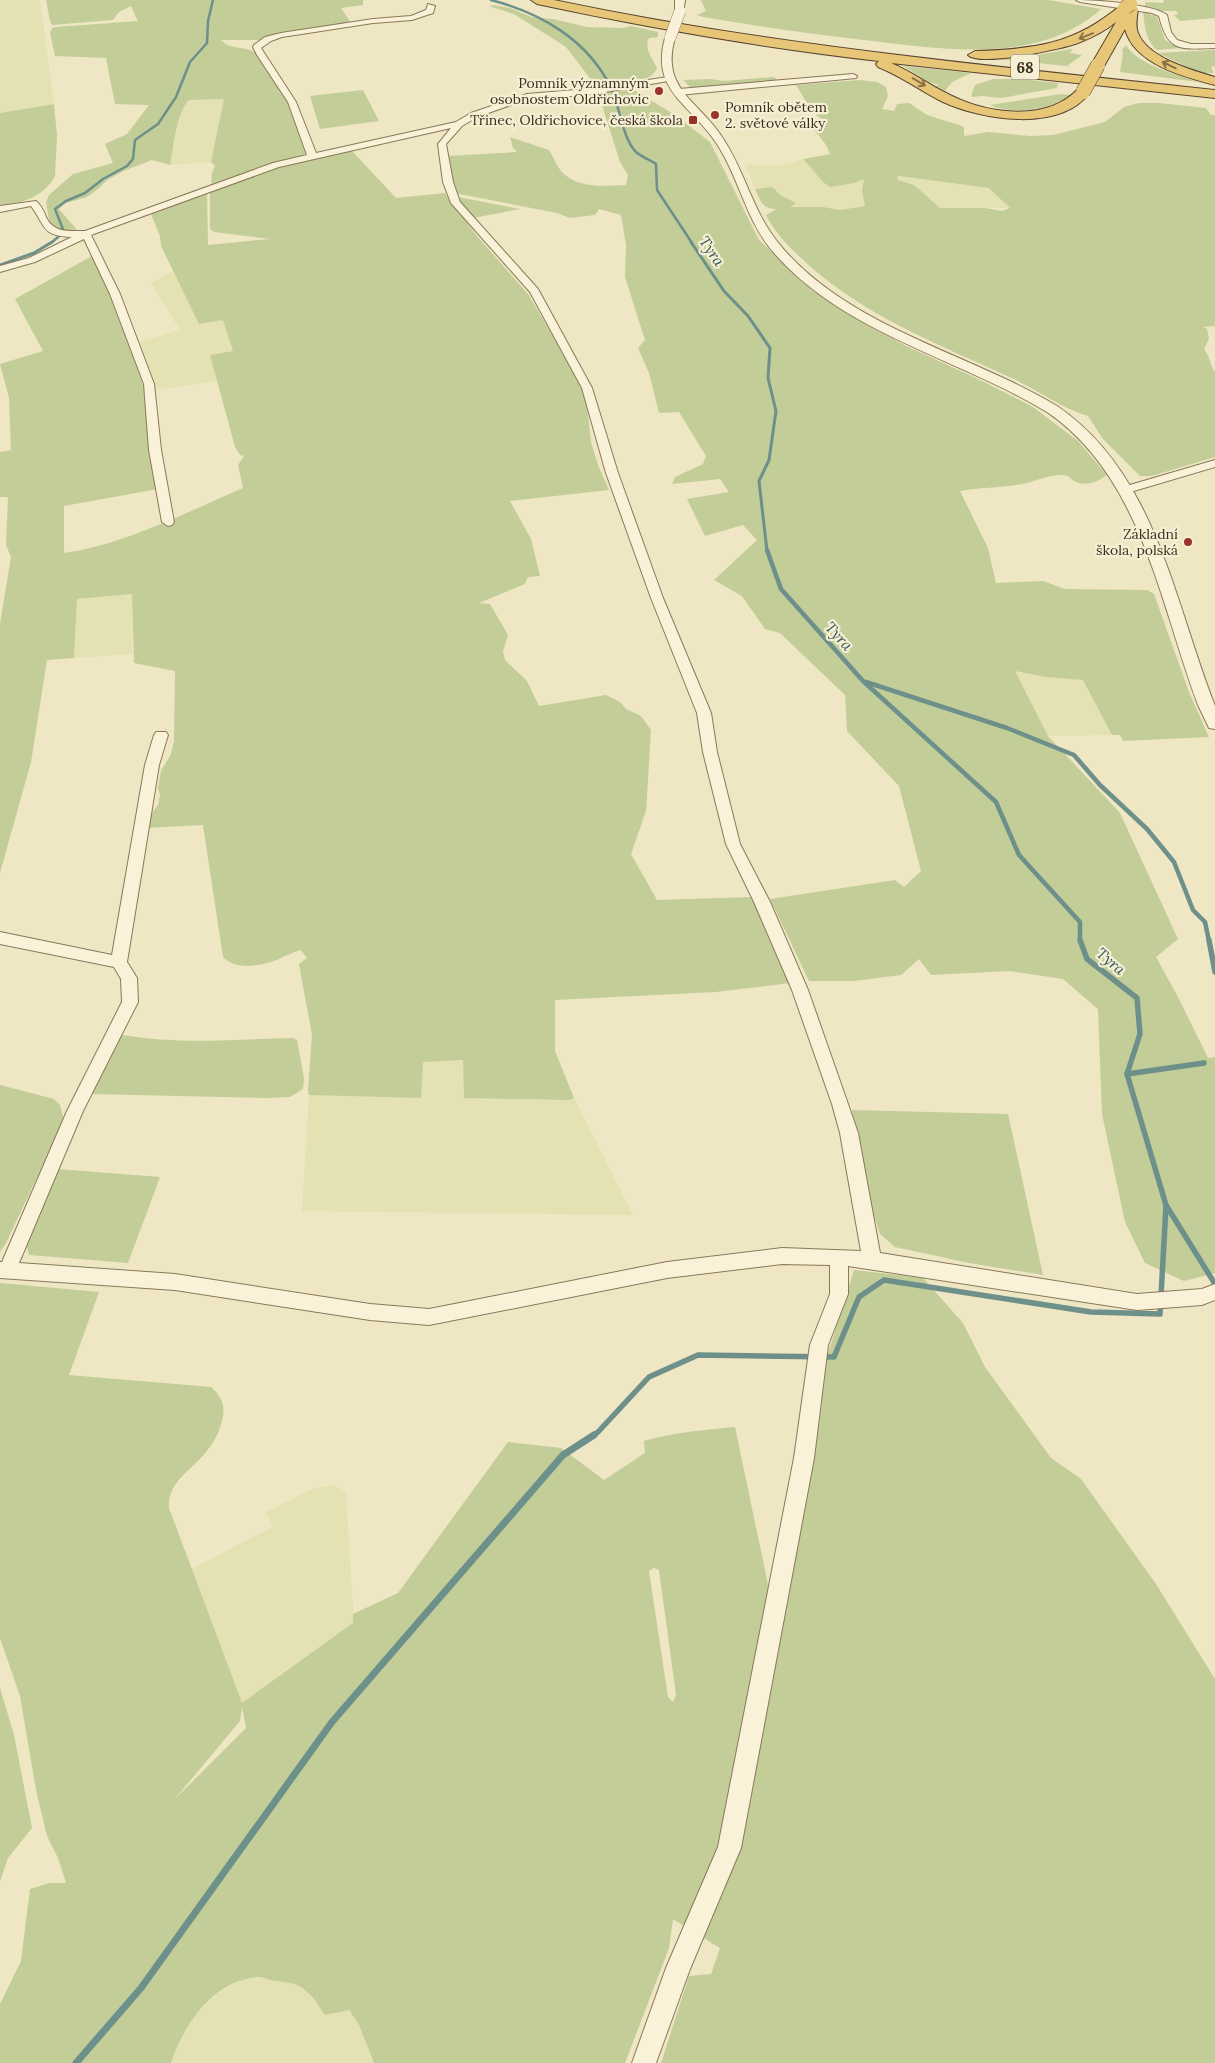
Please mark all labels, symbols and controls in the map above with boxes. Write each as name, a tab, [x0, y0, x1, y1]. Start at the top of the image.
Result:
one-way arrow	[1079, 32, 1094, 42]
road number: 68	[1011, 54, 1039, 80]
one-way arrow	[1162, 59, 1177, 69]
place label: Pomník významným osobnostem Oldřichovic	[490, 74, 649, 108]
one-way arrow	[912, 77, 926, 87]
marker: Pomník významným osobnostem Oldřichovic	[653, 85, 665, 97]
place label: Pomník obětem 2. světové války	[725, 98, 828, 132]
marker: Pomník obětem 2. světové války	[709, 109, 721, 121]
place label: Třinec, Oldřichovice, česká škola	[470, 111, 683, 129]
marker: Třinec, Oldřichovice, česká škola	[687, 114, 699, 126]
water label: Tyra	[695, 232, 729, 270]
place label: Základní škola, polská	[1096, 525, 1178, 559]
marker: Základní škola, polská	[1182, 536, 1194, 548]
water label: Tyra	[821, 618, 857, 655]
water label: Tyra	[1093, 943, 1130, 979]

